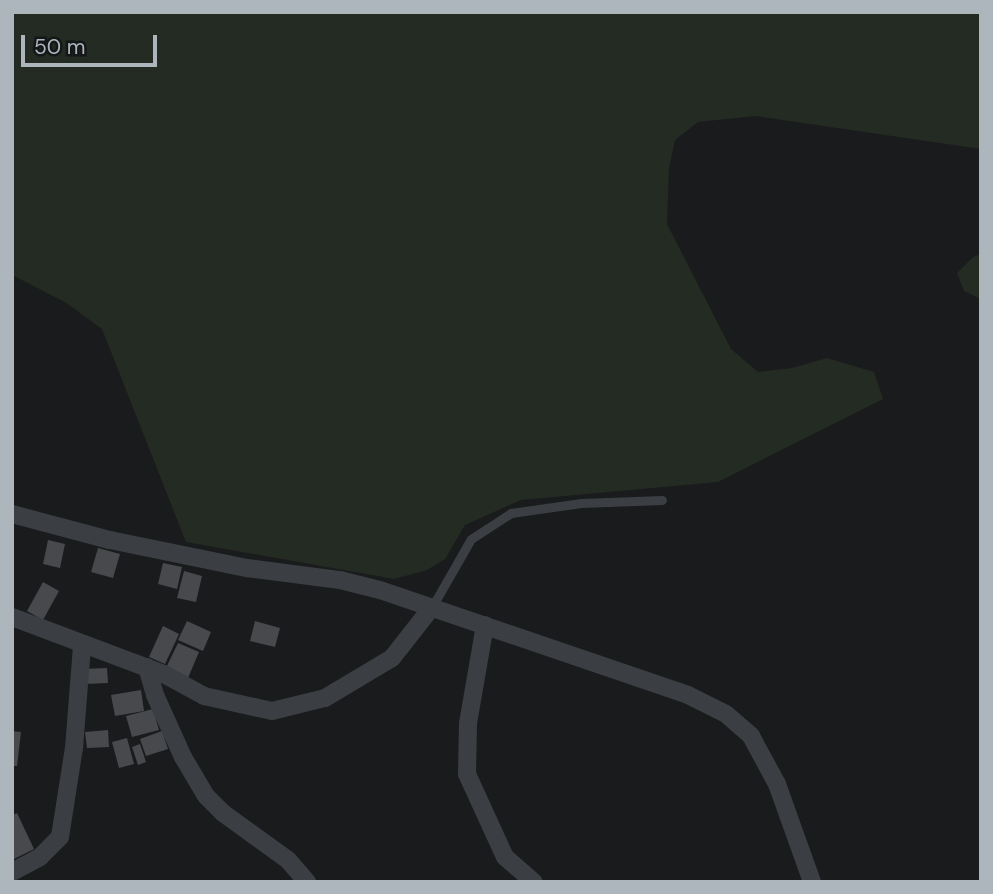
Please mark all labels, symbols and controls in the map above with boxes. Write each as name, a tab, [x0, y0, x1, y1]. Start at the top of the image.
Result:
scale bar	[24, 21, 161, 65]
text: 50 m	[34, 33, 85, 61]

